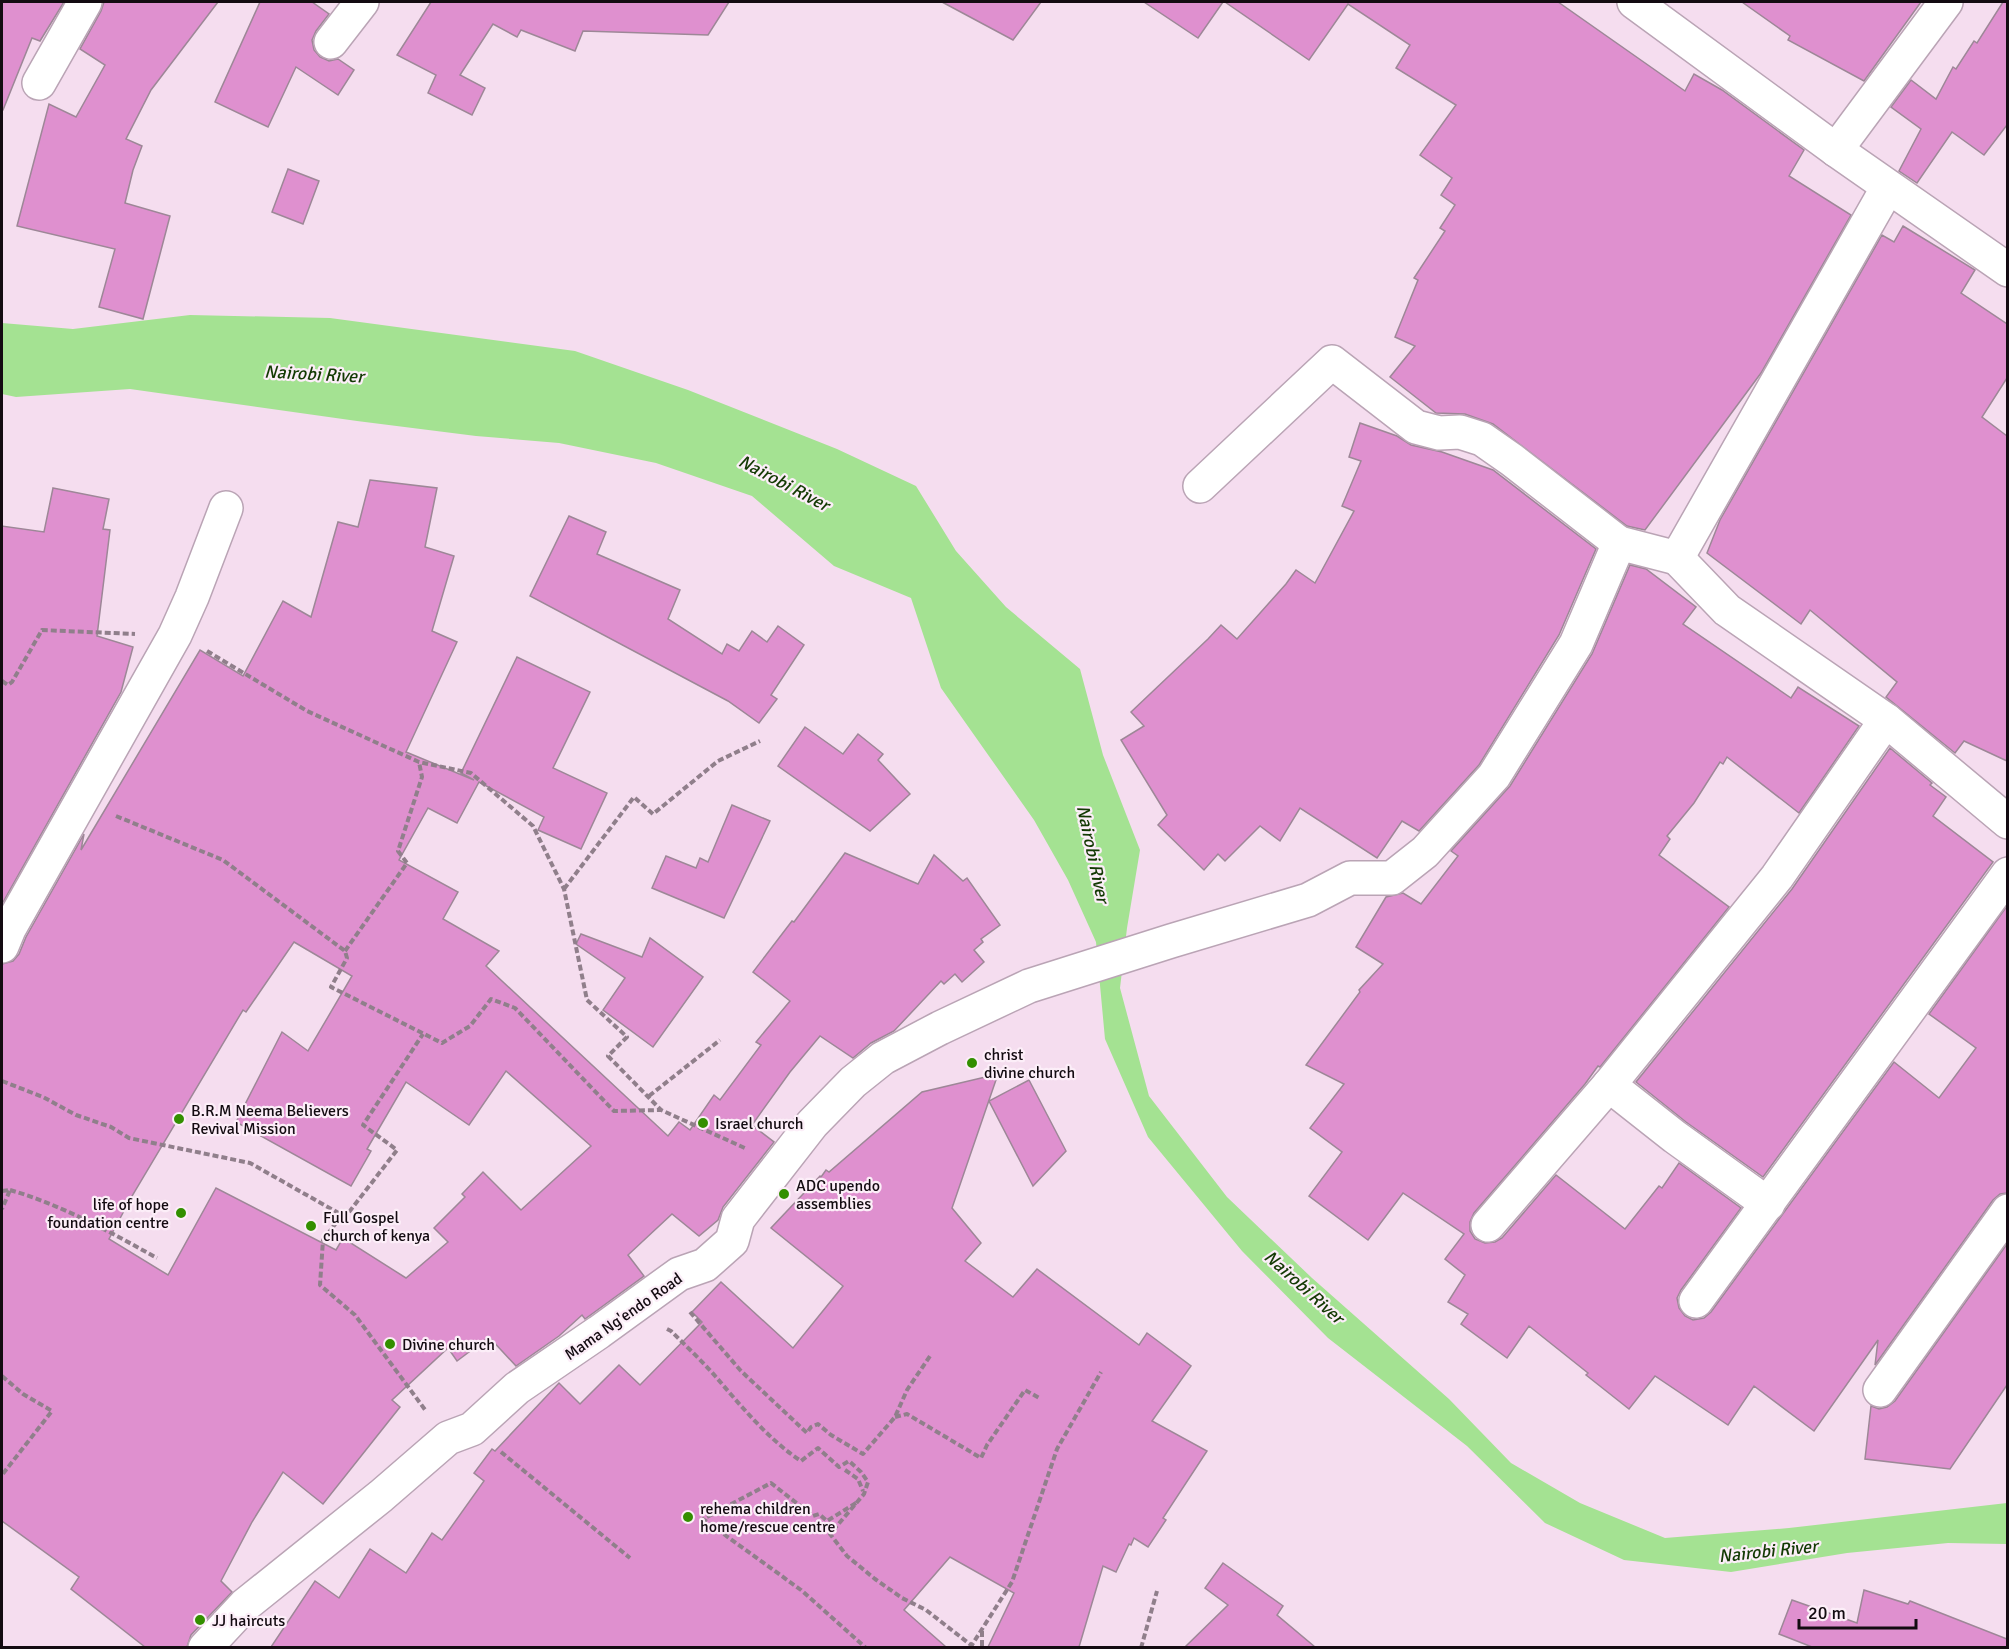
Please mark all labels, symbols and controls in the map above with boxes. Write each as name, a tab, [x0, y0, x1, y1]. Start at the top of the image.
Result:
water label: Nairobi River	[264, 360, 367, 388]
water label: Nairobi River	[735, 450, 835, 517]
water label: Nairobi River	[1072, 803, 1115, 907]
place label: christ divine church	[984, 1045, 1075, 1083]
marker: christ divine church	[965, 1056, 979, 1070]
place label: B.R.M Neema Believers Revival Mission	[191, 1101, 349, 1139]
marker: B.R.M Neema Believers Revival Mission	[172, 1112, 186, 1126]
place label: Israel church	[715, 1114, 804, 1134]
marker: Israel church	[696, 1116, 710, 1130]
place label: ADC upendo assemblies	[796, 1176, 880, 1214]
marker: ADC upendo assemblies	[777, 1187, 791, 1201]
place label: life of hope foundation centre	[48, 1195, 169, 1233]
marker: life of hope foundation centre	[174, 1206, 188, 1220]
place label: Full Gospel church of kenya	[323, 1208, 430, 1246]
marker: Full Gospel church of kenya	[304, 1219, 318, 1233]
water label: Nairobi River	[1260, 1246, 1350, 1330]
street label: Mama Ng'endo Road	[561, 1269, 686, 1365]
place label: Divine church	[402, 1335, 495, 1355]
marker: Divine church	[383, 1337, 397, 1351]
place label: rehema children home/rescue centre	[700, 1499, 836, 1537]
marker: rehema children home/rescue centre	[681, 1510, 695, 1524]
water label: Nairobi River	[1717, 1535, 1821, 1567]
scale bar	[1799, 1592, 1916, 1630]
text: 20 m	[1808, 1602, 1846, 1624]
place label: JJ haircuts	[212, 1611, 285, 1631]
marker: JJ haircuts	[193, 1613, 207, 1627]

